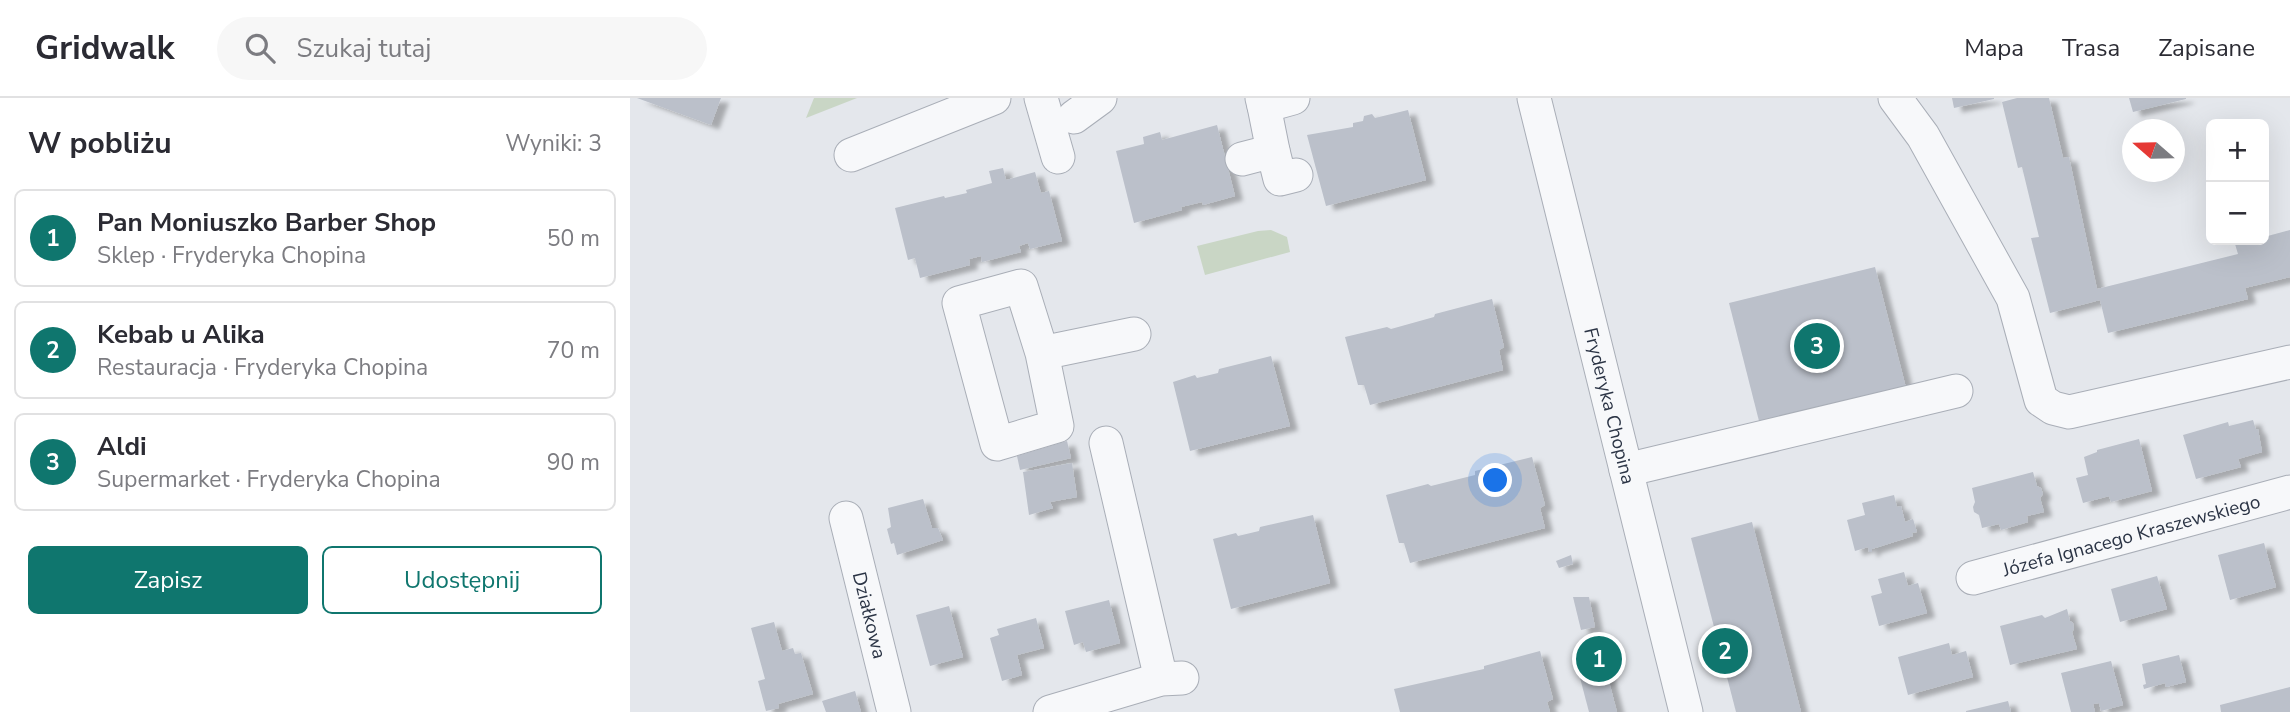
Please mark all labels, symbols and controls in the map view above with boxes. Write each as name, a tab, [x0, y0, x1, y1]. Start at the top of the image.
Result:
search box	[217, 17, 707, 80]
text: Gridwalk	[35, 26, 175, 71]
icon: search	[241, 29, 279, 67]
text: Szukaj tutaj	[297, 31, 431, 66]
text: Mapa	[1964, 32, 2024, 64]
text: Trasa	[2062, 32, 2120, 64]
text: Zapisane	[2158, 32, 2255, 64]
north arrow	[2122, 119, 2185, 182]
map controls	[2206, 119, 2269, 245]
button: +	[2206, 119, 2269, 182]
text: W pobliżu	[28, 123, 172, 164]
text: Wyniki: 3	[505, 128, 602, 159]
button: −	[2206, 182, 2269, 245]
text: Pan Moniuszko Barber Shop	[97, 205, 436, 240]
text: 1	[46, 223, 60, 254]
text: 50 m	[547, 223, 600, 254]
text: Sklep · Fryderyka Chopina	[97, 240, 366, 271]
text: Kebab u Alika	[97, 317, 265, 352]
pin: 3	[1794, 320, 1840, 372]
street label: Fryderyka Chopina	[1577, 325, 1641, 487]
text: 2	[46, 335, 60, 366]
text: 70 m	[547, 335, 600, 366]
text: Restauracja · Fryderyka Chopina	[97, 352, 428, 383]
text: Aldi	[97, 429, 147, 464]
text: 3	[46, 447, 60, 478]
text: 90 m	[547, 447, 600, 478]
your location	[1478, 463, 1512, 497]
text: Supermarket · Fryderyka Chopina	[97, 464, 441, 495]
street label: Józefa Ignacego Kraszewskiego	[1999, 489, 2263, 584]
button: Zapisz	[28, 546, 308, 614]
button: Udostępnij	[322, 546, 602, 614]
street label: Działkowa	[846, 569, 892, 661]
pin: 2	[1702, 625, 1748, 677]
pin: 1	[1576, 633, 1622, 685]

